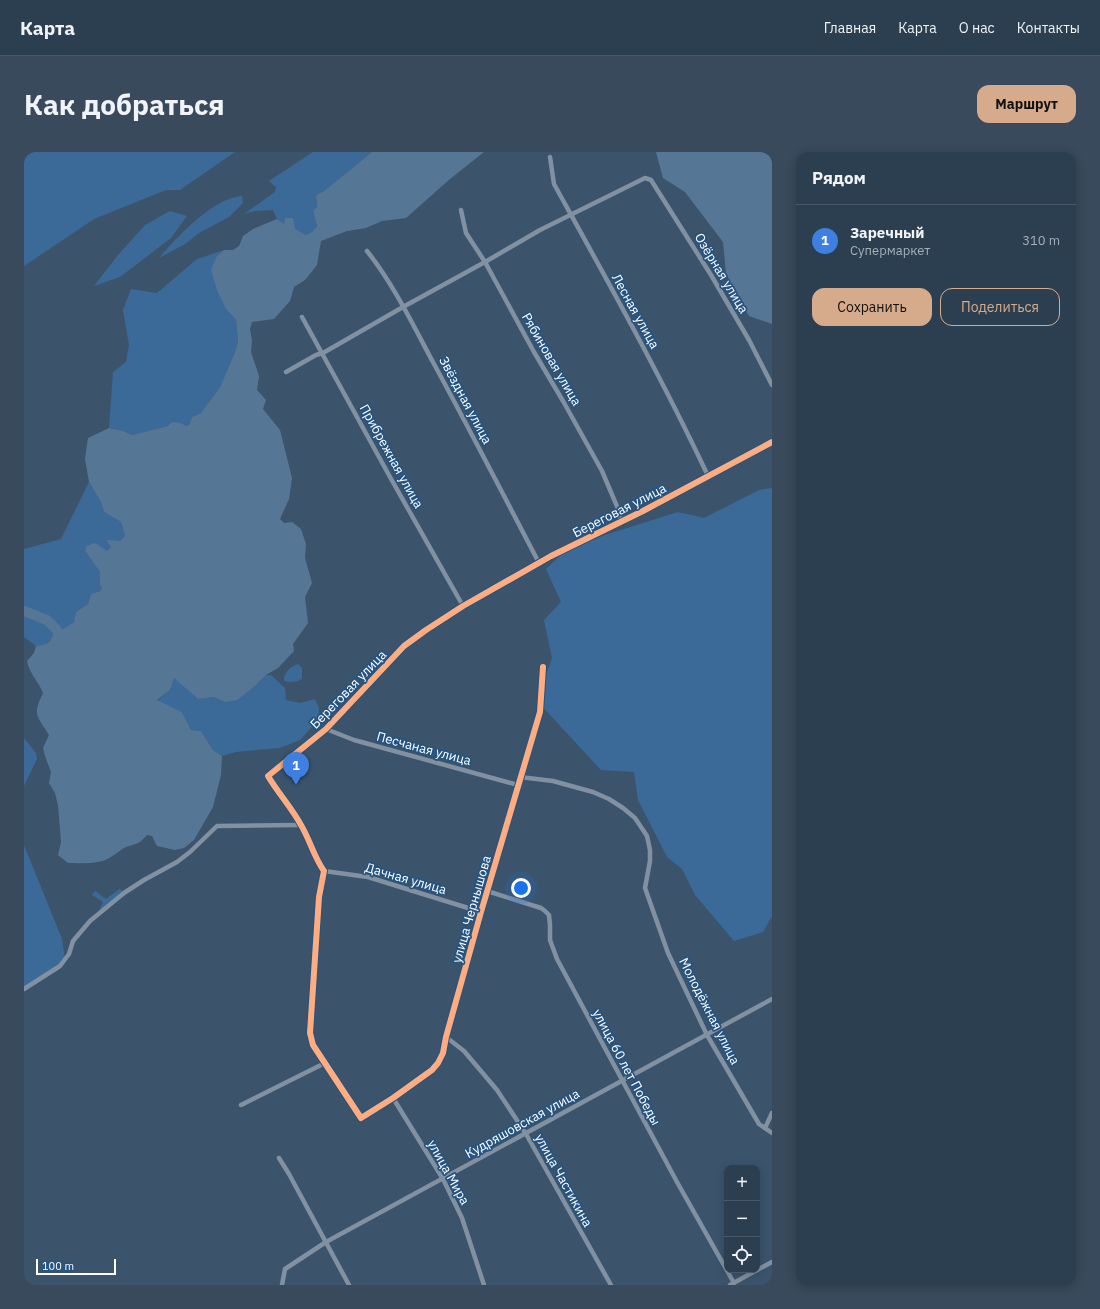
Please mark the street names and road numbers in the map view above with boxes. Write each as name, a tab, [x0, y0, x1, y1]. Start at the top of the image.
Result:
street label: Озёрная улица	[691, 230, 752, 317]
street label: Лесная улица	[608, 271, 663, 352]
street label: Рябиновая улица	[518, 310, 585, 409]
street label: Звёздная улица	[435, 353, 496, 447]
street label: Прибрежная улица	[356, 401, 427, 511]
street label: Береговая улица	[570, 479, 669, 541]
street label: Береговая улица	[306, 646, 390, 732]
street label: Песчаная улица	[375, 728, 473, 769]
street label: улица Чернышова	[448, 853, 495, 965]
street label: Дачная улица	[363, 859, 449, 898]
street label: Молодёжная улица	[675, 955, 744, 1068]
street label: улица 60 лет Победы	[589, 1006, 664, 1128]
street label: Кудряшовская улица	[462, 1085, 582, 1162]
street label: улица Частикина	[531, 1131, 596, 1230]
street label: улица Мира	[424, 1137, 473, 1208]

